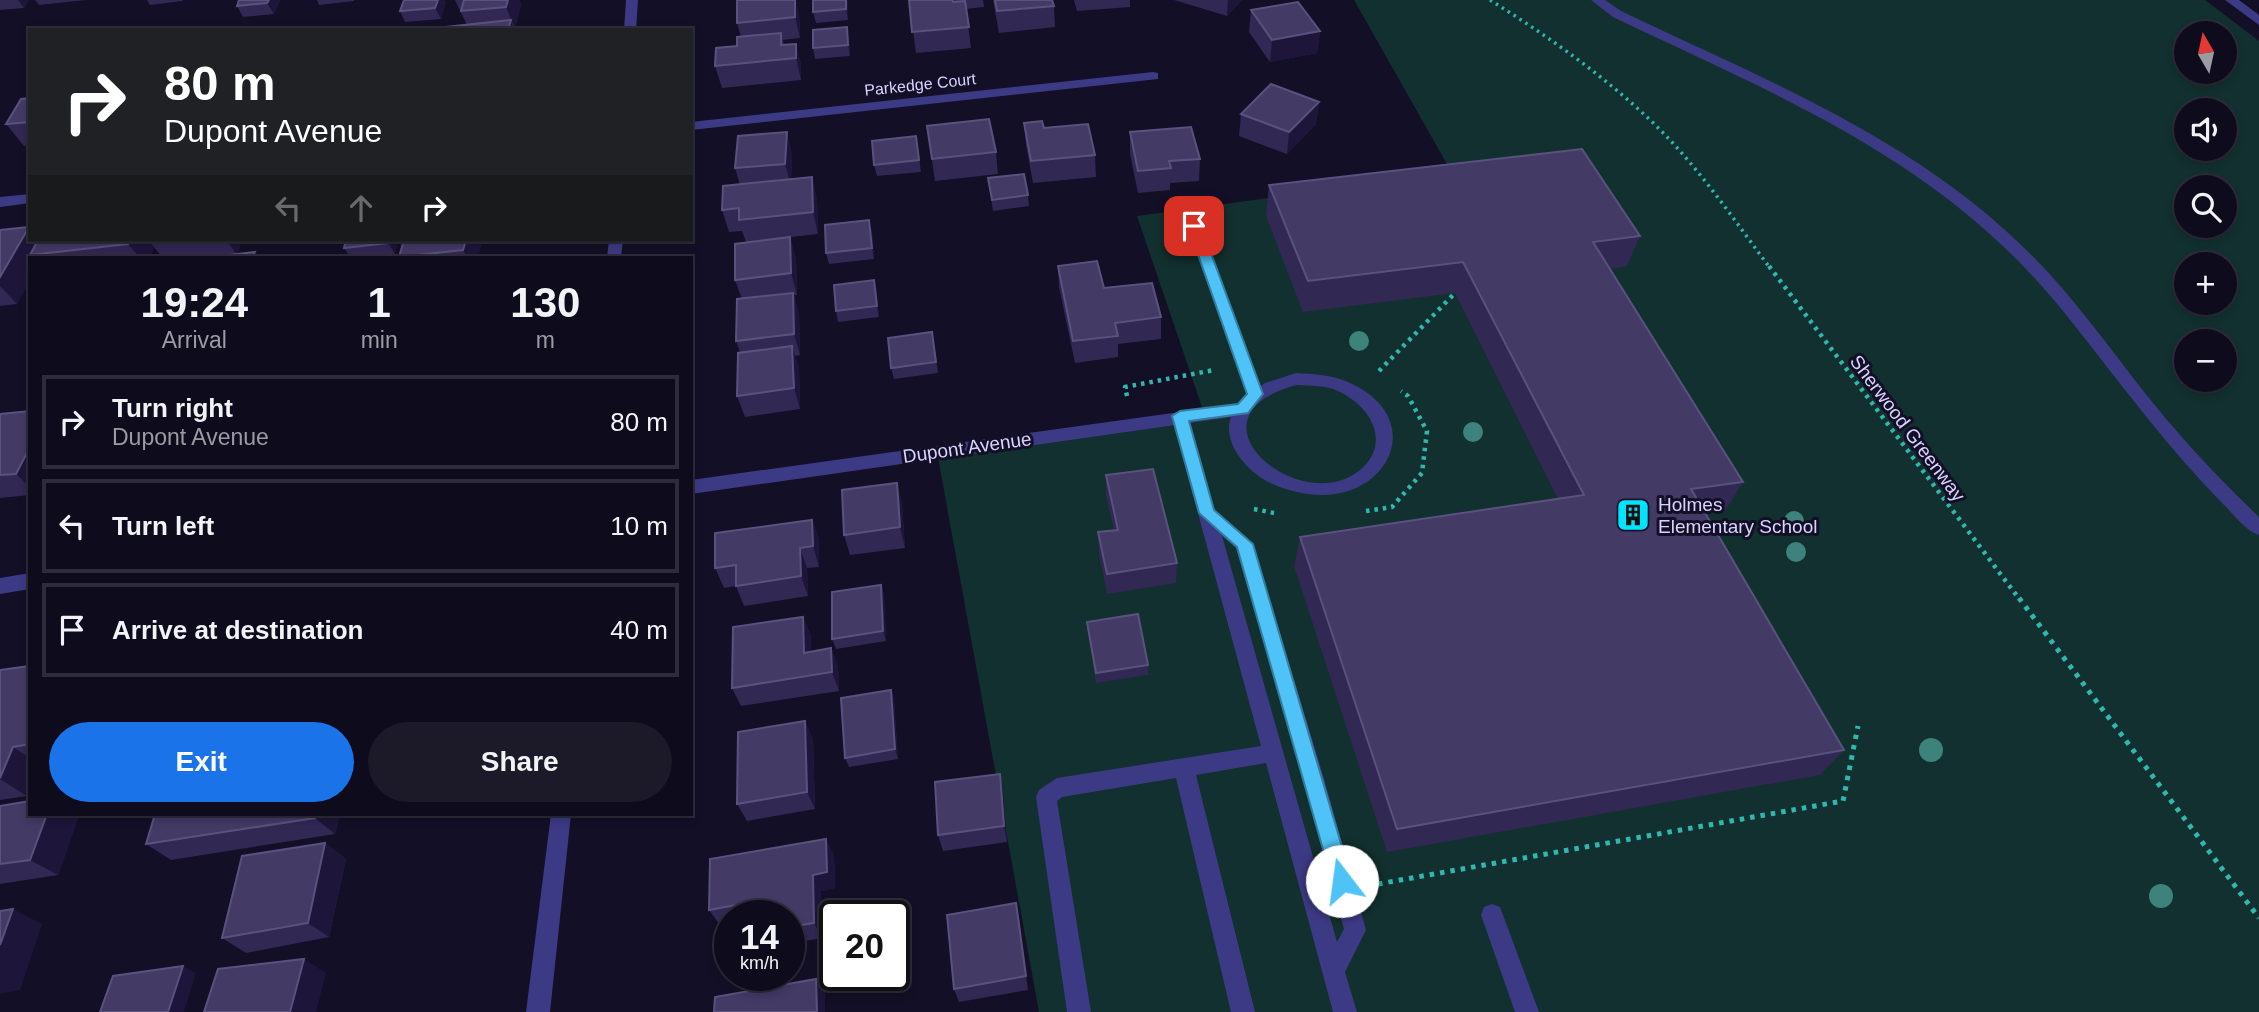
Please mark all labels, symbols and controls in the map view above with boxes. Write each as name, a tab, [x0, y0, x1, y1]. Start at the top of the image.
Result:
north arrow	[2174, 21, 2236, 84]
map controls	[2174, 21, 2237, 392]
icon: right	[49, 56, 140, 147]
text: 80 m	[164, 56, 276, 110]
street label: Parkedge Court	[863, 70, 977, 99]
button: sound	[2174, 98, 2237, 161]
text: Dupont Avenue	[164, 113, 382, 149]
button: search	[2174, 175, 2237, 238]
icon: left	[269, 189, 307, 227]
icon: ahead	[342, 189, 380, 227]
icon: right	[415, 189, 453, 227]
pin	[1164, 196, 1224, 256]
icon: arrive	[1175, 207, 1213, 245]
button: +	[2174, 252, 2237, 315]
text: 19:24	[141, 279, 248, 326]
text: 1	[367, 279, 391, 326]
text: 130	[510, 279, 580, 326]
text: Arrival	[162, 327, 227, 353]
text: min	[361, 327, 398, 353]
text: m	[536, 327, 555, 353]
button: −	[2174, 329, 2237, 392]
street label: Sherwood Greenway	[1846, 351, 1970, 506]
text: Turn right	[112, 393, 233, 423]
icon: right	[53, 403, 91, 441]
text: 80 m	[610, 407, 668, 437]
text: Dupont Avenue	[112, 424, 269, 450]
street label: Dupont Avenue	[901, 428, 1033, 467]
place label: Holmes Elementary School	[1658, 494, 1817, 537]
building icon: Holmes Elementary School	[1614, 496, 1652, 534]
icon: left	[53, 507, 91, 545]
text: Turn left	[112, 511, 214, 541]
text: 10 m	[610, 511, 668, 541]
icon: arrive	[53, 611, 91, 649]
text: Arrive at destination	[112, 615, 363, 645]
text: 40 m	[610, 615, 668, 645]
button: Exit	[49, 722, 354, 802]
button: Share	[368, 722, 672, 802]
position arrow	[1305, 844, 1379, 918]
speed limit sign: 20	[819, 900, 910, 991]
text: 14	[740, 917, 779, 956]
text: km/h	[740, 953, 779, 973]

